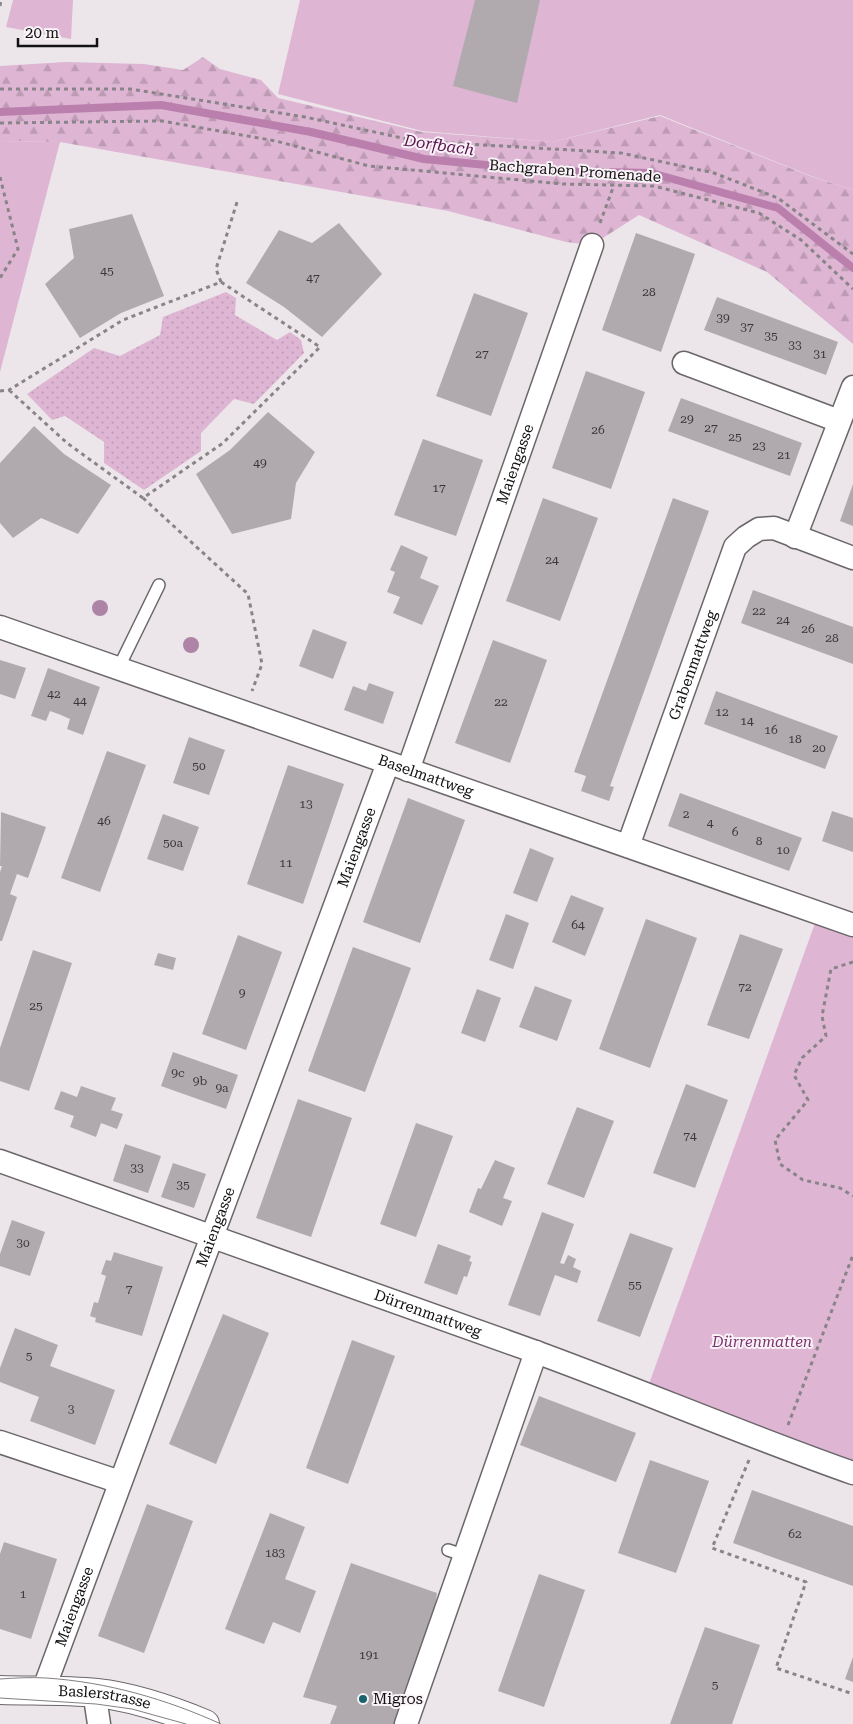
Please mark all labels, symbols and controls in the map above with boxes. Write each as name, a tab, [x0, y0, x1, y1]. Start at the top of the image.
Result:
scale bar	[18, 15, 96, 47]
text: 20 m	[25, 24, 60, 42]
water label: Dorfbach	[402, 131, 476, 159]
street label: Bachgraben Promenade	[488, 156, 662, 186]
house number: 45	[100, 264, 114, 278]
house number: 47	[306, 271, 320, 285]
house number: 28	[642, 285, 656, 299]
house number: 39	[716, 311, 730, 325]
house number: 37	[740, 320, 754, 334]
house number: 35	[764, 329, 778, 343]
house number: 33	[788, 338, 802, 352]
house number: 27	[475, 347, 489, 361]
house number: 31	[813, 347, 827, 361]
house number: 29	[680, 412, 694, 426]
house number: 27	[704, 421, 718, 435]
street label: Maiengasse	[493, 422, 538, 507]
house number: 26	[591, 423, 605, 437]
house number: 25	[728, 430, 742, 444]
house number: 23	[752, 439, 766, 453]
house number: 21	[777, 448, 791, 462]
house number: 49	[253, 456, 267, 470]
house number: 17	[432, 481, 446, 495]
house number: 24	[545, 553, 559, 567]
house number: 22	[752, 604, 766, 618]
street label: Grabenmattweg	[665, 607, 721, 723]
house number: 24	[776, 613, 790, 627]
house number: 26	[801, 622, 815, 636]
house number: 28	[825, 631, 839, 645]
house number: 42	[47, 687, 61, 701]
house number: 44	[73, 694, 87, 708]
house number: 22	[494, 695, 508, 709]
house number: 12	[715, 705, 729, 719]
house number: 14	[740, 714, 754, 728]
house number: 16	[764, 723, 778, 737]
house number: 18	[788, 732, 802, 746]
house number: 20	[812, 741, 826, 755]
street label: Baselmattweg	[376, 751, 476, 801]
house number: 50	[192, 759, 206, 773]
house number: 13	[299, 797, 313, 811]
street label: Maiengasse	[334, 805, 380, 890]
house number: 2	[683, 807, 690, 821]
house number: 46	[97, 814, 111, 828]
house number: 4	[707, 816, 714, 830]
house number: 6	[732, 825, 739, 839]
house number: 8	[756, 834, 763, 848]
house number: 50a	[163, 836, 183, 850]
house number: 10	[776, 843, 790, 857]
house number: 11	[279, 856, 293, 870]
house number: 64	[571, 918, 585, 932]
house number: 72	[738, 980, 752, 994]
house number: 9	[239, 986, 246, 1000]
house number: 25	[29, 999, 43, 1013]
house number: 9c	[171, 1066, 185, 1080]
house number: 9b	[193, 1074, 207, 1088]
house number: 9a	[215, 1081, 229, 1095]
house number: 74	[683, 1129, 697, 1143]
house number: 33	[130, 1161, 144, 1175]
house number: 35	[176, 1178, 190, 1192]
street label: Maiengasse	[192, 1185, 239, 1269]
house number: 30	[16, 1236, 30, 1250]
house number: 55	[628, 1278, 642, 1292]
house number: 7	[126, 1282, 133, 1296]
street label: Dürrenmattweg	[372, 1286, 485, 1341]
park label: Dürrenmatten	[711, 1333, 812, 1351]
house number: 5	[26, 1349, 33, 1363]
house number: 3	[68, 1402, 75, 1416]
house number: 62	[788, 1527, 802, 1541]
house number: 183	[265, 1546, 285, 1560]
street label: Maiengasse	[51, 1564, 97, 1649]
house number: 1	[20, 1587, 27, 1601]
house number: 191	[359, 1648, 379, 1662]
house number: 5	[712, 1678, 719, 1692]
street label: Baslerstrasse	[58, 1682, 153, 1713]
place label: Migros	[373, 1690, 423, 1708]
marker: Migros	[357, 1693, 369, 1705]

